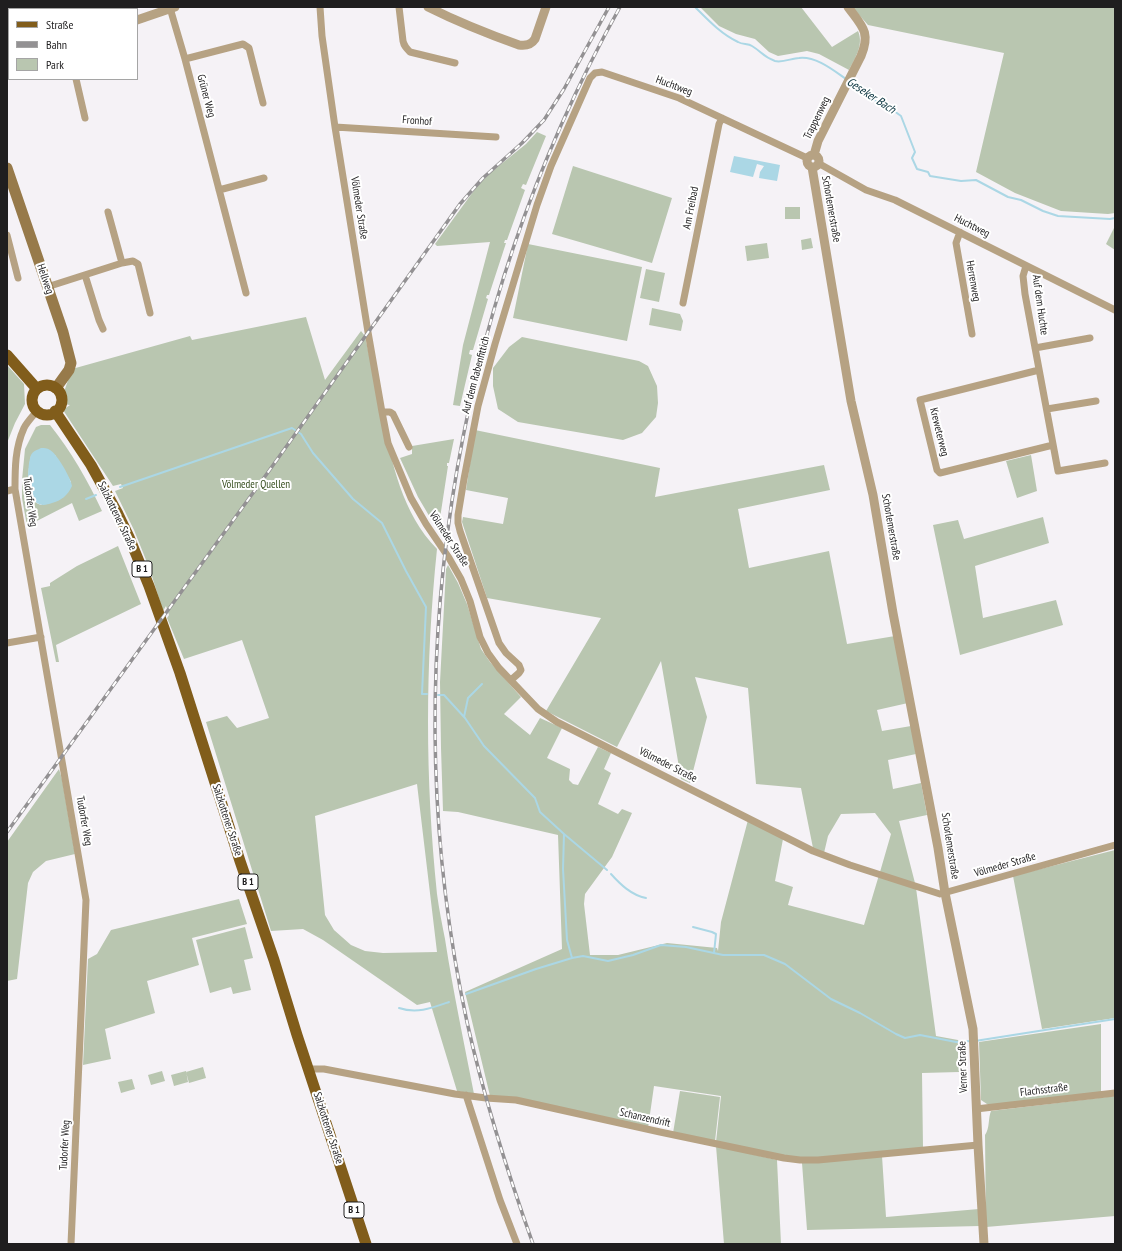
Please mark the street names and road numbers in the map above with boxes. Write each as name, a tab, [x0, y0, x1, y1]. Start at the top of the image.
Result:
street label: Grüner Weg	[194, 73, 218, 119]
street label: Huchtweg	[654, 73, 694, 99]
street label: Trappenweg	[801, 94, 833, 142]
street label: Fronhof	[402, 113, 432, 129]
street label: Schorlemerstraße	[819, 175, 843, 243]
street label: Völmeder Straße	[348, 176, 370, 240]
street label: Am Freibad	[680, 186, 702, 230]
street label: Huchtweg	[952, 211, 992, 241]
street label: Herrenweg	[963, 259, 983, 303]
street label: Hellweg	[34, 262, 56, 296]
street label: Auf dem Huchte	[1029, 274, 1051, 336]
street label: Auf dem Rabenfittich	[459, 335, 493, 415]
street label: Kreweterweg	[927, 406, 951, 458]
street label: Tudorfer Weg	[20, 476, 40, 528]
street label: Salzkottener Straße	[95, 479, 139, 553]
street label: Schorlemerstraße	[879, 493, 903, 561]
street label: Völmeder Straße	[426, 509, 472, 569]
road number: B 1	[132, 561, 152, 577]
street label: Völmeder Straße	[637, 745, 699, 785]
street label: Salzkottener Straße	[209, 782, 245, 858]
street label: Tudorfer Weg	[73, 795, 95, 847]
street label: Schorlemerstraße	[938, 812, 962, 880]
street label: Völmeder Straße	[973, 850, 1037, 880]
road number: B 1	[238, 874, 258, 890]
street label: Verner Straße	[955, 1041, 971, 1093]
street label: Flachsstraße	[1019, 1081, 1069, 1099]
street label: Salzkottener Straße	[310, 1090, 346, 1166]
street label: Schanzendrift	[618, 1106, 672, 1130]
street label: Tudorfer Weg	[57, 1120, 73, 1170]
road number: B 1	[344, 1202, 364, 1218]

